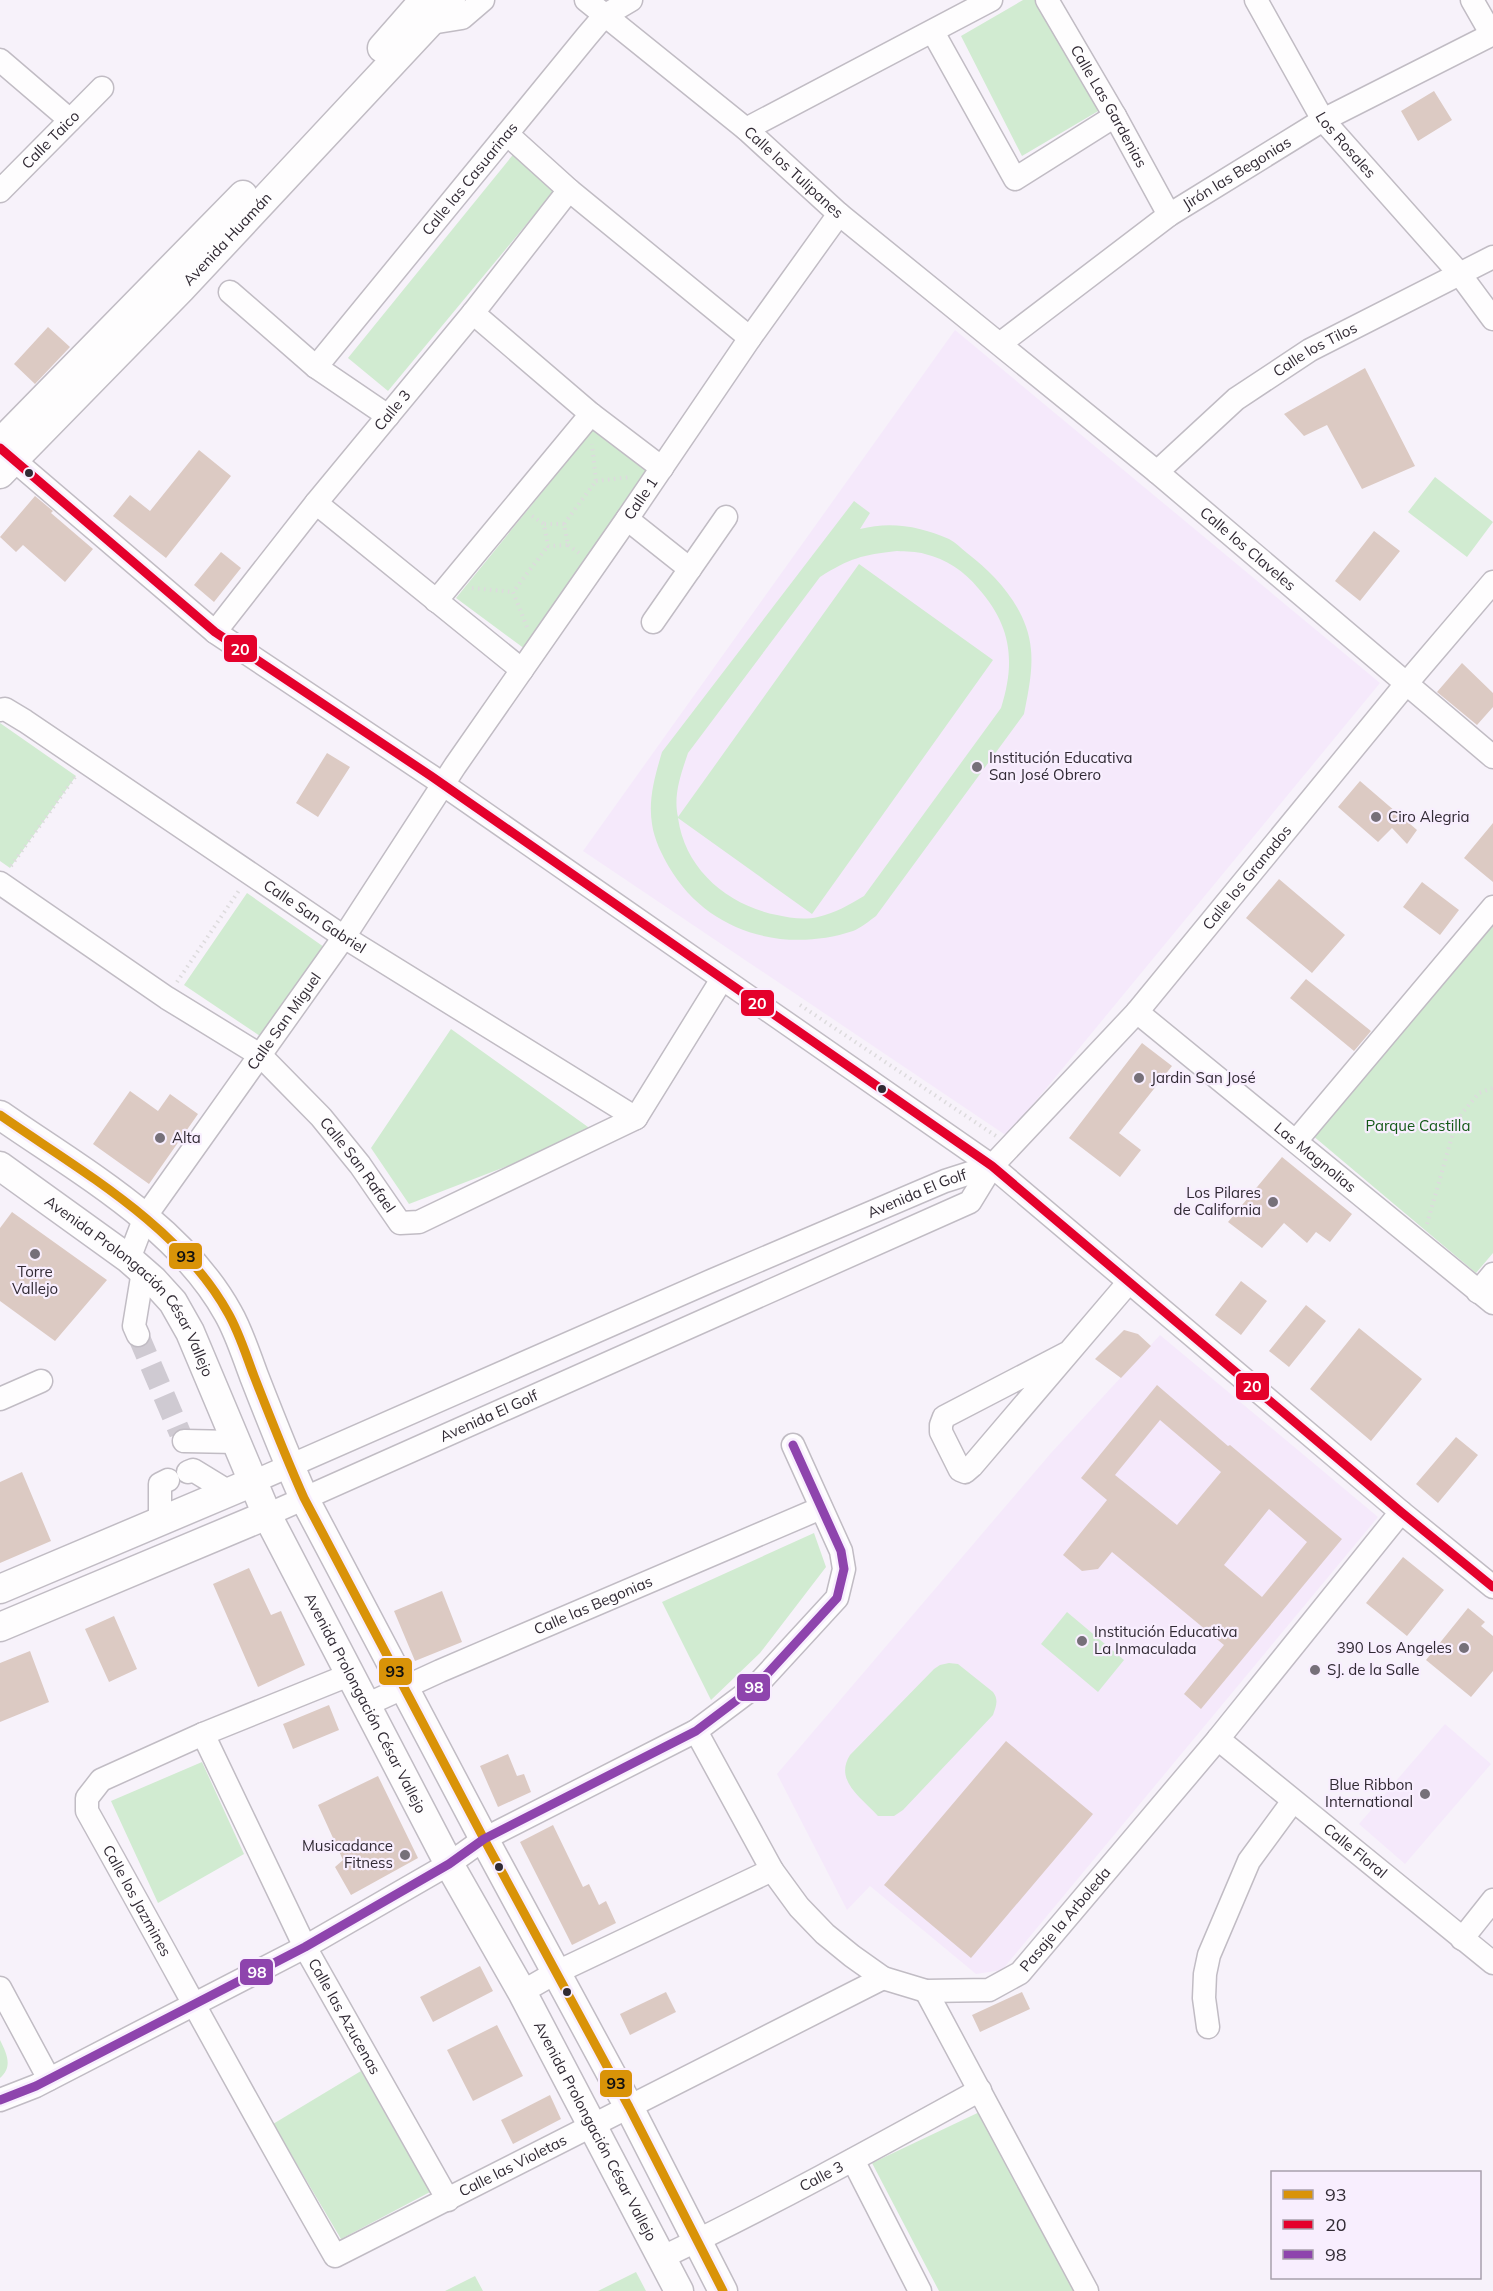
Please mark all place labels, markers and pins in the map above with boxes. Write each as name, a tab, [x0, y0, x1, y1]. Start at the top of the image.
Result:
unlabelled marker	[23, 467, 35, 479]
place label: Institución Educativa San José Obrero	[989, 748, 1132, 784]
marker: Institución Educativa San José Obrero	[970, 760, 984, 774]
place label: Ciro Alegria	[1388, 807, 1469, 826]
marker: Ciro Alegria	[1369, 810, 1383, 824]
place label: Jardin San José	[1151, 1068, 1256, 1087]
marker: Jardin San José	[1132, 1071, 1146, 1085]
unlabelled marker	[876, 1083, 888, 1095]
place label: Alta	[172, 1128, 201, 1147]
marker: Alta	[153, 1131, 167, 1145]
place label: Los Pilares de California	[1174, 1183, 1261, 1219]
marker: Los Pilares de California	[1266, 1195, 1280, 1209]
marker: Torre Vallejo	[28, 1247, 42, 1261]
place label: Torre Vallejo	[12, 1262, 58, 1298]
place label: Institución Educativa La Inmaculada	[1094, 1622, 1237, 1658]
marker: Institución Educativa La Inmaculada	[1075, 1634, 1089, 1648]
place label: 390 Los Angeles	[1337, 1638, 1452, 1657]
marker: 390 Los Angeles	[1457, 1641, 1471, 1655]
place label: SJ. de la Salle	[1327, 1660, 1419, 1679]
marker: SJ. de la Salle	[1308, 1663, 1322, 1677]
place label: Blue Ribbon International	[1325, 1775, 1413, 1811]
marker: Blue Ribbon International	[1418, 1787, 1432, 1801]
place label: Musicadance Fitness	[302, 1836, 393, 1872]
marker: Musicadance Fitness	[398, 1848, 412, 1862]
unlabelled marker	[493, 1861, 505, 1873]
unlabelled marker	[561, 1986, 573, 1998]

